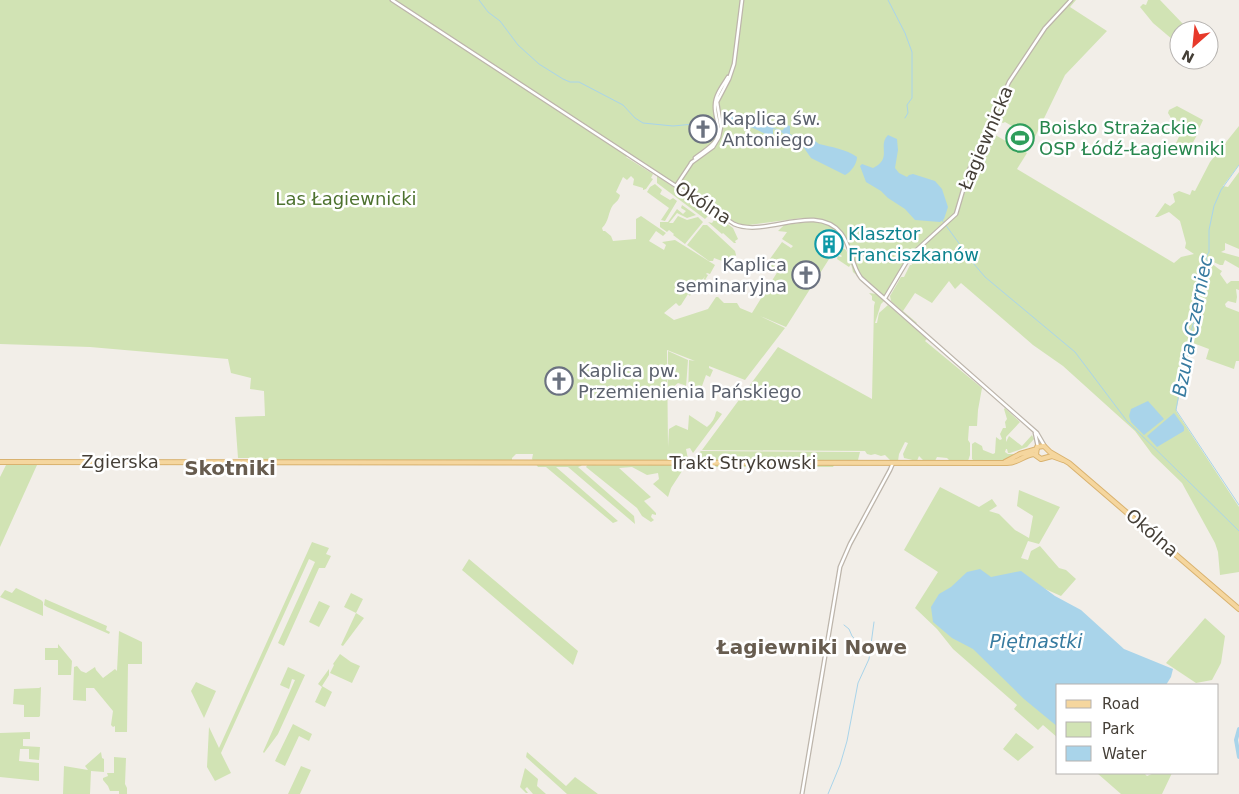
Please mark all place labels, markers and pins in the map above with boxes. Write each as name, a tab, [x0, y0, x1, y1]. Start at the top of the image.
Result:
place label: Kaplica św. Antoniego	[722, 108, 821, 150]
church icon: Kaplica św. Antoniego	[688, 114, 718, 144]
place label: Boisko Strażackie OSP Łódź-Łagiewniki	[1039, 117, 1225, 159]
sports icon: Boisko Strażackie OSP Łódź-Łagiewniki	[1005, 123, 1035, 153]
place label: Klasztor Franciszkanów	[848, 223, 979, 265]
building icon: Klasztor Franciszkanów	[814, 229, 844, 259]
place label: Kaplica seminaryjna	[676, 254, 787, 296]
church icon: Kaplica seminaryjna	[791, 260, 821, 290]
place label: Kaplica pw. Przemienienia Pańskiego	[578, 360, 802, 402]
church icon: Kaplica pw. Przemienienia Pańskiego	[544, 366, 574, 396]

